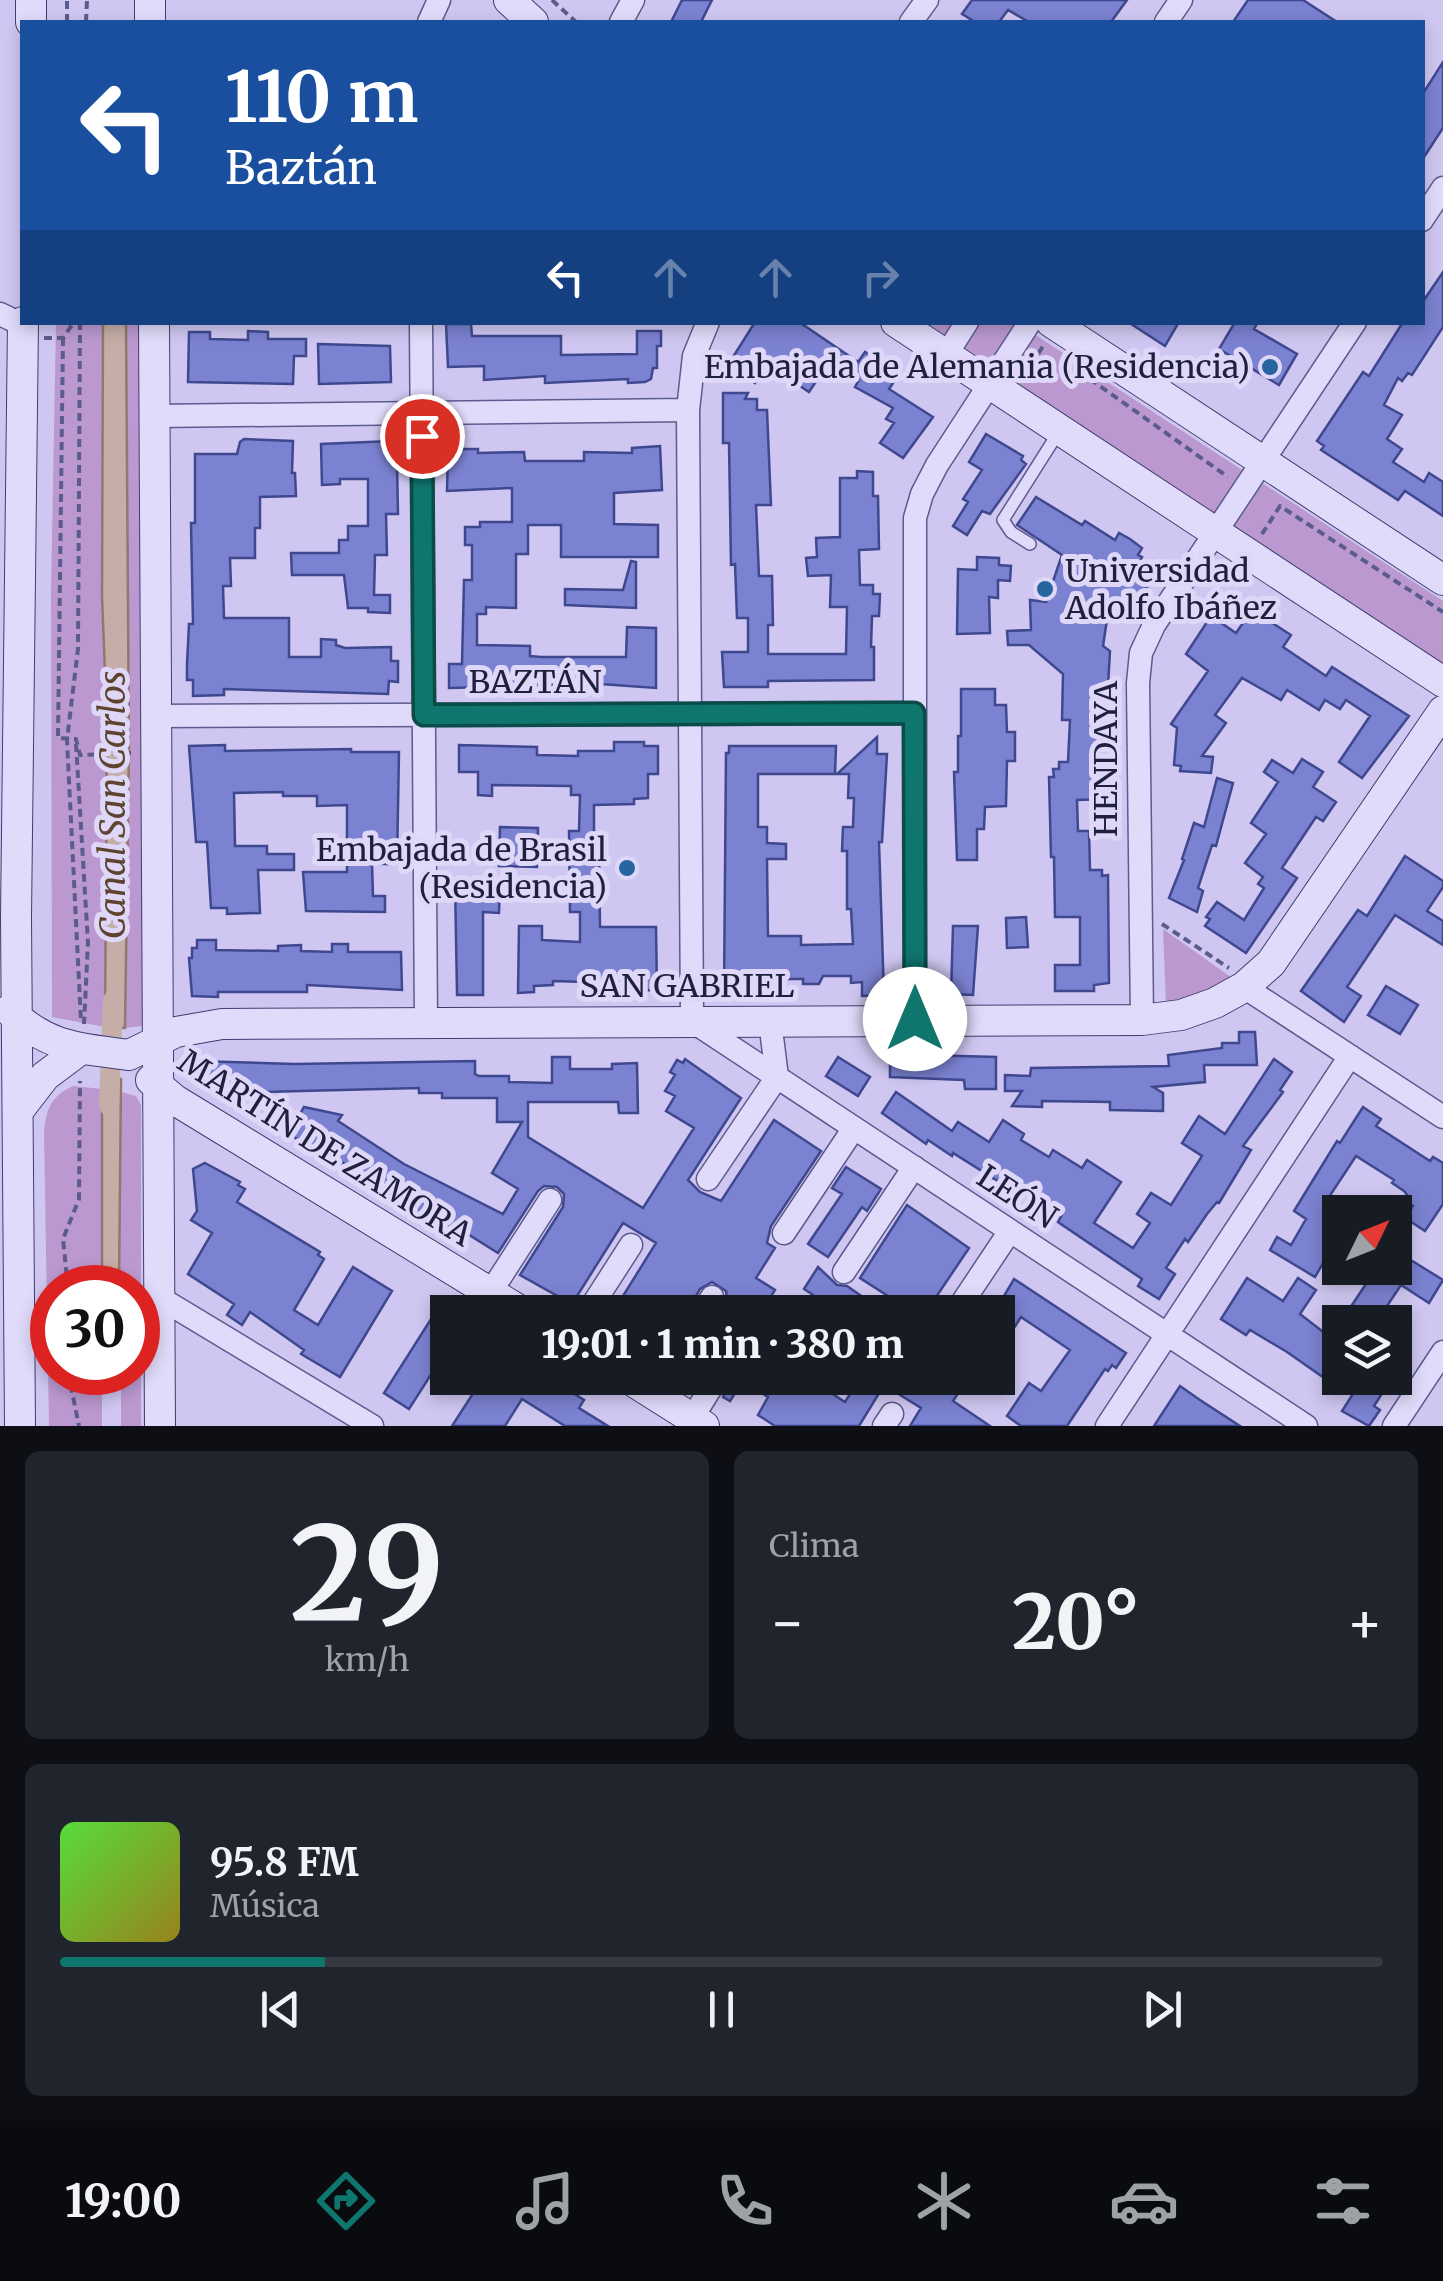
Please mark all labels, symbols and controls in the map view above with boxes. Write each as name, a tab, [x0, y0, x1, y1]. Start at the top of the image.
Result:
text: 110 m	[225, 53, 418, 141]
icon: left	[60, 60, 190, 190]
text: Baztán	[225, 140, 377, 196]
icon: left	[538, 250, 593, 305]
icon: ahead	[643, 250, 698, 305]
icon: ahead	[748, 250, 803, 305]
icon: right	[853, 250, 908, 305]
place label: Embajada de Alemania (Residencia)	[704, 347, 1250, 387]
marker: Embajada de Alemania (Residencia)	[1259, 356, 1281, 378]
pin	[380, 394, 465, 479]
icon: arrive	[395, 409, 450, 464]
place label: Universidad Adolfo Ibáñez	[1064, 551, 1277, 628]
marker: Universidad Adolfo Ibáñez	[1034, 578, 1056, 600]
street label: BAZTÁN	[468, 662, 602, 702]
water label: Canal San Carlos	[91, 671, 135, 939]
street label: HENDAYA	[1086, 681, 1126, 837]
place label: Embajada de Brasil (Residencia)	[316, 830, 607, 907]
marker: Embajada de Brasil (Residencia)	[616, 857, 638, 879]
street label: SAN GABRIEL	[580, 966, 795, 1006]
position arrow	[863, 967, 967, 1071]
street label: MARTÍN DE ZAMORA	[171, 1041, 480, 1255]
street label: LEÓN	[969, 1156, 1065, 1238]
north arrow	[1322, 1195, 1412, 1285]
map controls	[1322, 1195, 1412, 1395]
speed limit sign: 30	[30, 1265, 160, 1395]
button: layers	[1322, 1305, 1412, 1395]
text: 19:01 · 1 min · 380 m	[541, 1321, 904, 1368]
text: 29	[290, 1493, 444, 1656]
text: Clima	[769, 1526, 859, 1566]
text: 20°	[1012, 1575, 1140, 1669]
text: −	[769, 1588, 806, 1657]
text: +	[1346, 1588, 1383, 1657]
text: km/h	[325, 1640, 409, 1680]
text: 95.8 FM	[210, 1839, 359, 1886]
text: Música	[210, 1886, 320, 1926]
icon: previous	[253, 1982, 308, 2037]
icon: pause	[694, 1982, 749, 2037]
icon: next	[1135, 1982, 1190, 2037]
icon: directions	[311, 2166, 381, 2236]
icon: music	[510, 2166, 580, 2236]
icon: phone	[710, 2166, 780, 2236]
icon: climate	[909, 2166, 979, 2236]
icon: car	[1109, 2166, 1179, 2236]
icon: filters	[1308, 2166, 1378, 2236]
text: 19:00	[65, 2173, 182, 2229]

